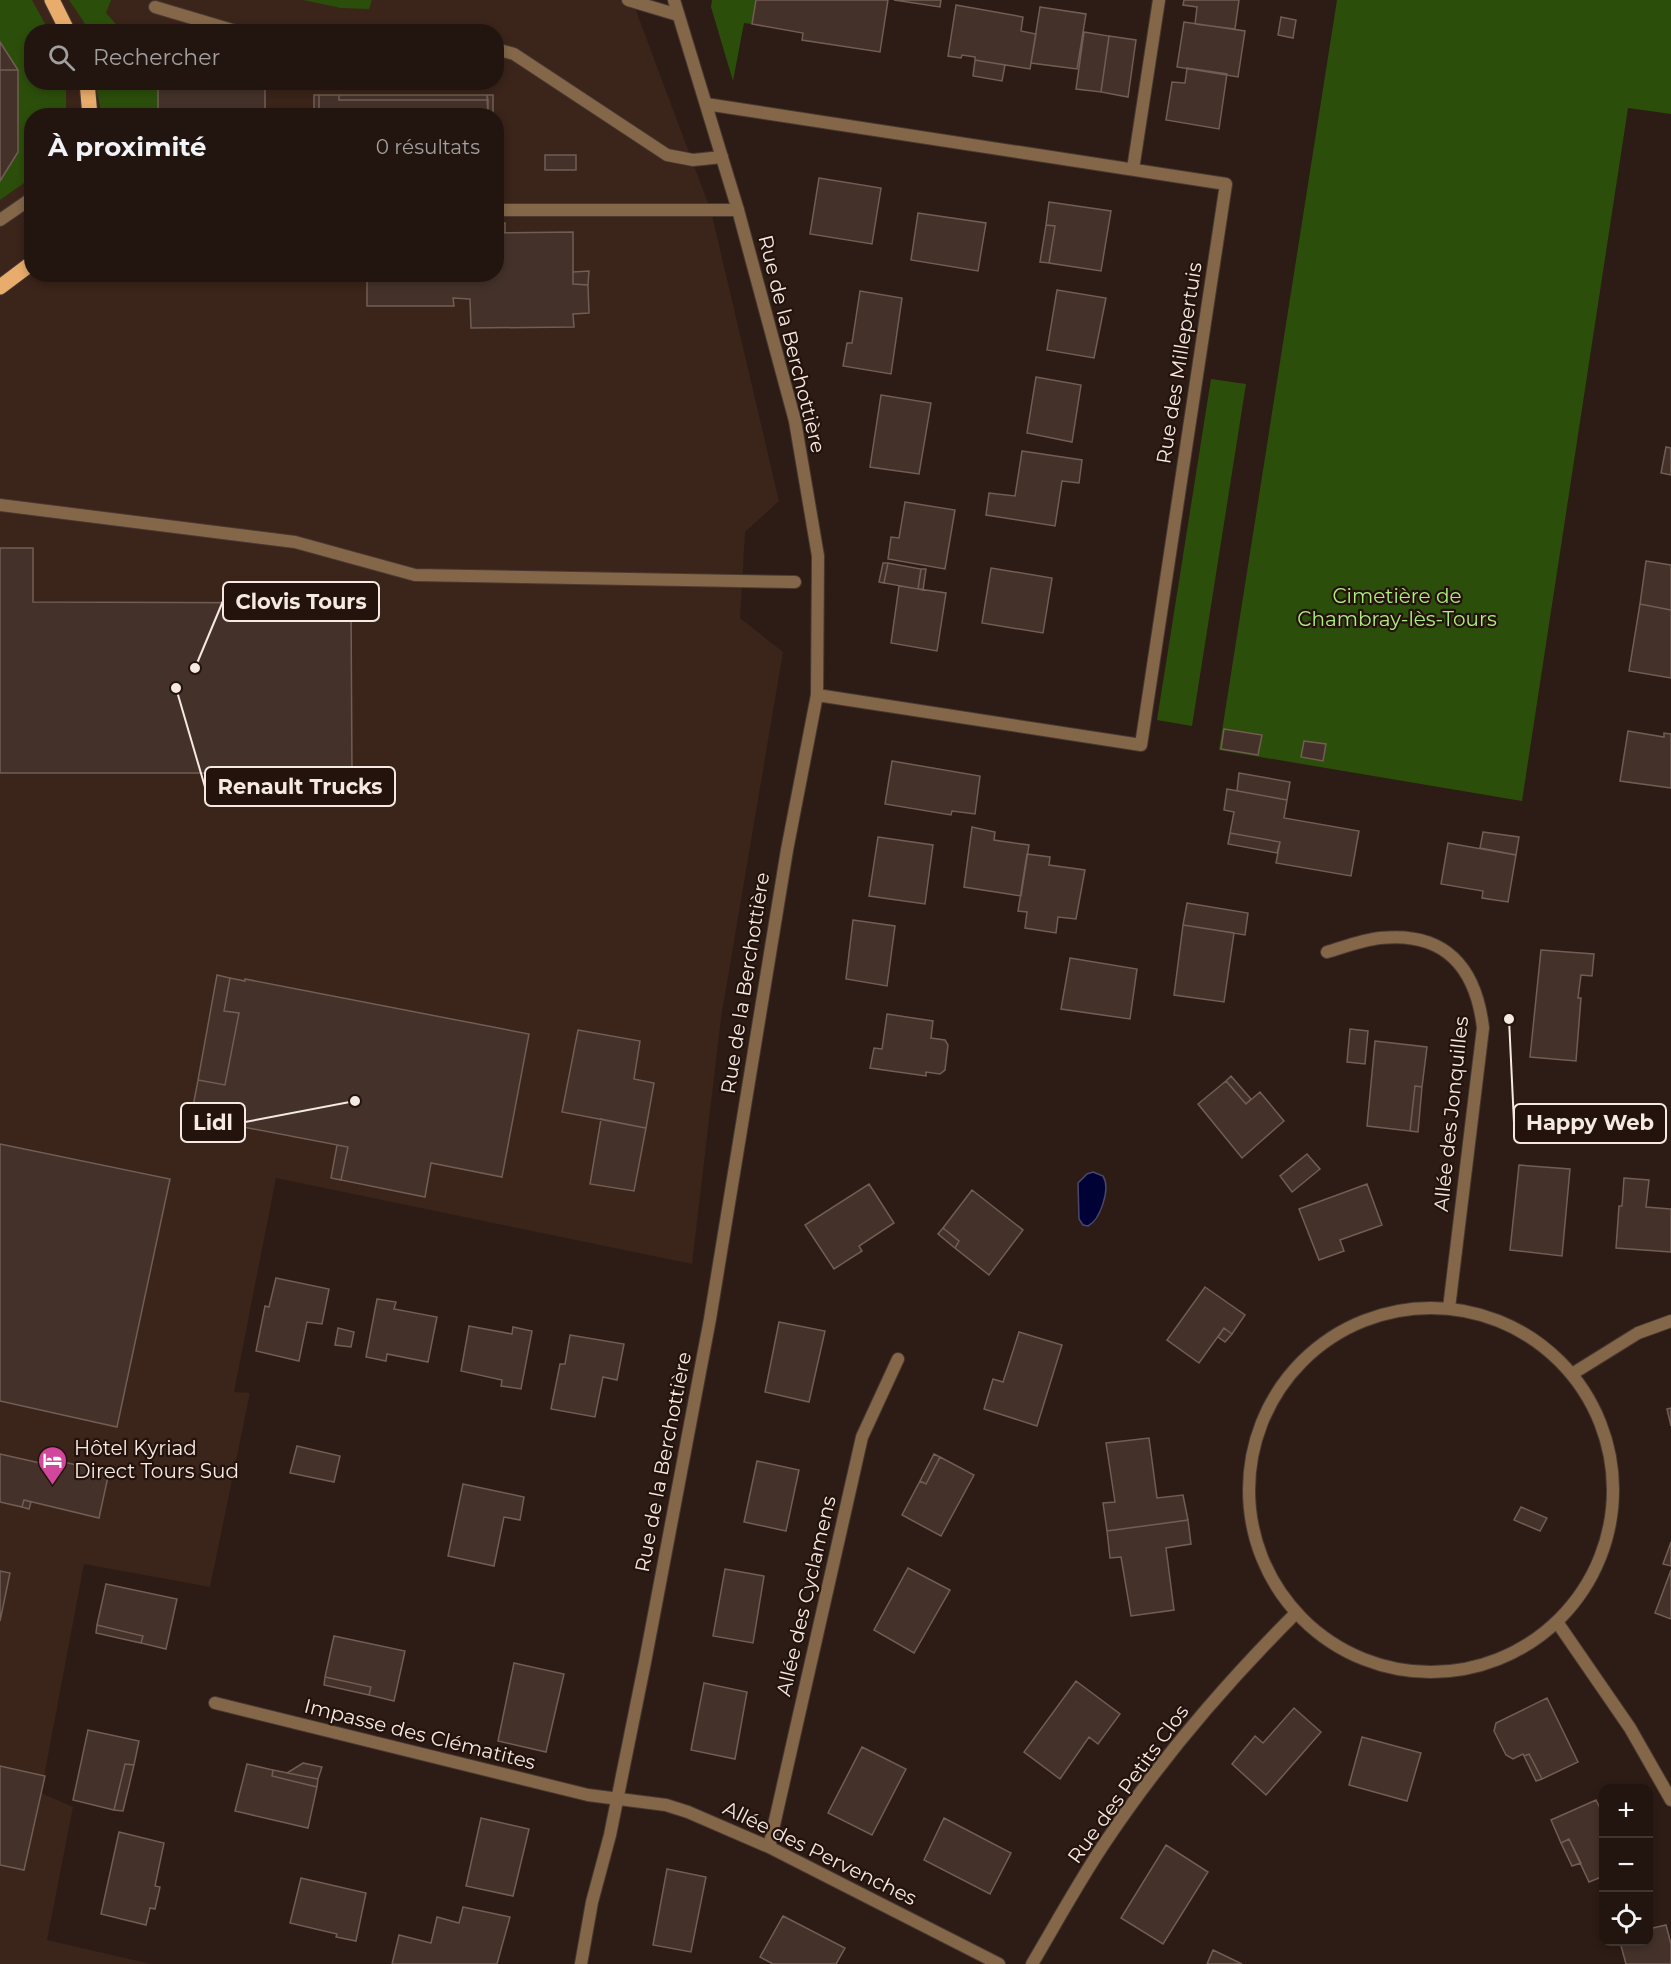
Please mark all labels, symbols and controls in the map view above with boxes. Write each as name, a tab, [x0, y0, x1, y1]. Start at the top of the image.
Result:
search box	[24, 24, 504, 90]
icon: search	[45, 41, 78, 74]
text: Rechercher	[93, 44, 220, 71]
text: À proximité	[48, 131, 207, 163]
text: 0 résultats	[376, 135, 480, 159]
street label: Rue de la Berchottière	[753, 232, 831, 456]
street label: Rue des Millepertuis	[1151, 260, 1207, 466]
callout: Clovis Tours	[223, 582, 379, 621]
park label: Cimetière de Chambray-lès-Tours	[1297, 584, 1497, 631]
text: Clovis Tours	[235, 589, 367, 614]
callout: Renault Trucks	[205, 767, 395, 806]
text: Renault Trucks	[217, 774, 383, 799]
street label: Rue de la Berchottière	[716, 871, 774, 1095]
street label: Allée des Jonquilles	[1429, 1015, 1473, 1213]
callout: Lidl	[181, 1103, 245, 1142]
callout: Happy Web	[1514, 1104, 1666, 1143]
text: Lidl	[193, 1110, 233, 1135]
text: Happy Web	[1526, 1110, 1654, 1135]
street label: Rue de la Berchottière	[630, 1350, 696, 1574]
place label: Hôtel Kyriad Direct Tours Sud	[74, 1436, 239, 1483]
hotel icon: Hôtel Kyriad Direct Tours Sud	[37, 1444, 69, 1486]
street label: Allée des Cyclamens	[771, 1493, 841, 1698]
street label: Impasse des Clématites	[302, 1694, 538, 1774]
street label: Rue des Petits Clos	[1062, 1700, 1194, 1868]
map controls	[1599, 1784, 1653, 1946]
button: +	[1599, 1784, 1653, 1838]
street label: Allée des Pervenches	[719, 1796, 921, 1910]
button: −	[1599, 1838, 1653, 1892]
button: locate	[1599, 1892, 1653, 1946]

